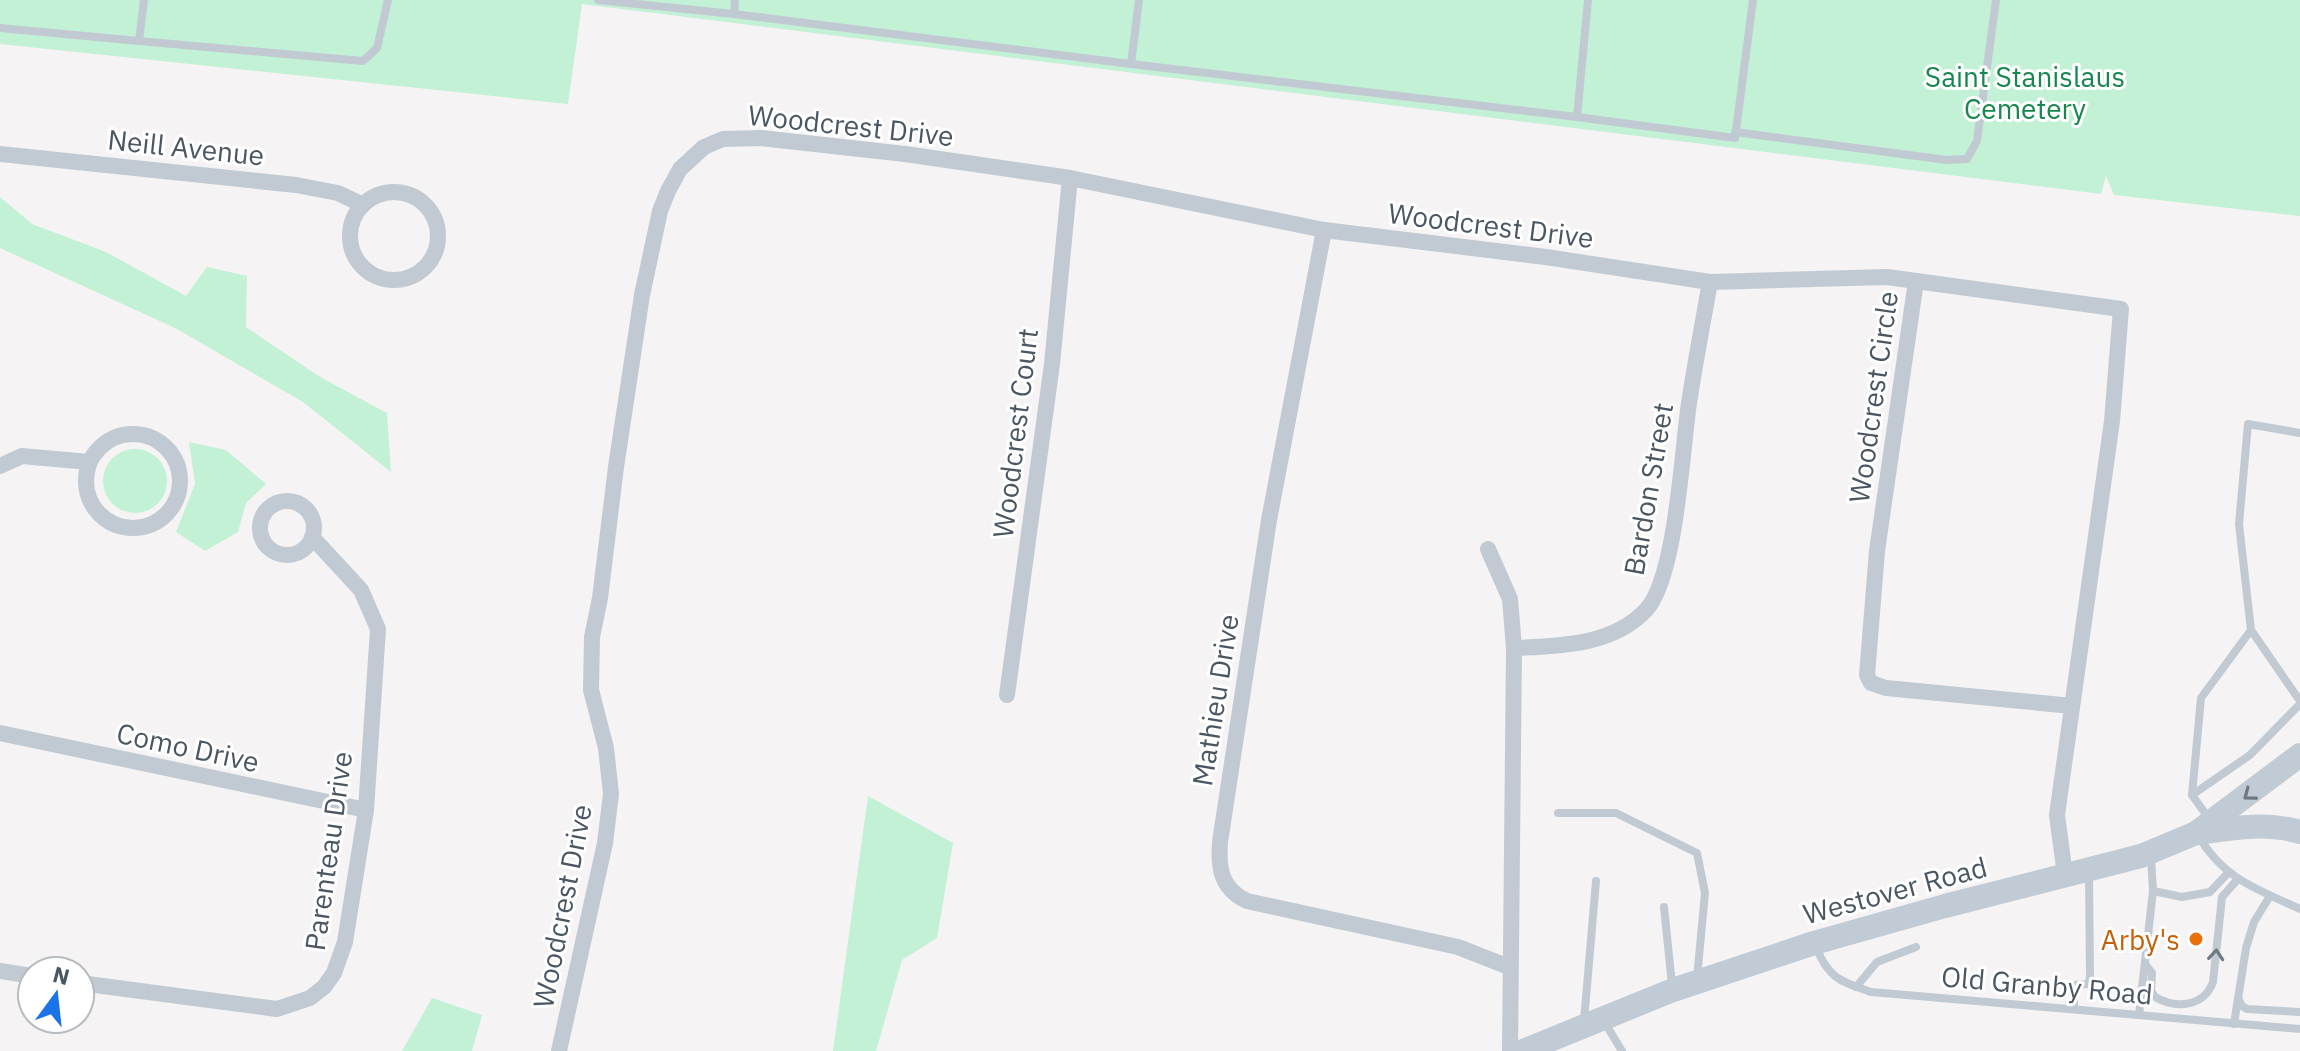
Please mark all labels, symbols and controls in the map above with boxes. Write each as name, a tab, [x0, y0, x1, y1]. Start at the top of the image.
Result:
park label: Saint Stanislaus Cemetery	[1925, 58, 2125, 127]
street label: Woodcrest Drive	[746, 96, 956, 154]
street label: Neill Avenue	[106, 120, 266, 174]
street label: Woodcrest Drive	[1386, 194, 1596, 256]
street label: Woodcrest Circle	[1840, 289, 1906, 505]
street label: Woodcrest Court	[984, 326, 1046, 540]
street label: Bardon Street	[1615, 400, 1681, 578]
street label: Mathieu Drive	[1183, 612, 1247, 788]
street label: Como Drive	[113, 714, 263, 780]
street label: Parenteau Drive	[296, 749, 360, 953]
one-way arrow	[2243, 785, 2257, 799]
street label: Woodcrest Drive	[524, 801, 600, 1011]
street label: Westover Road	[1799, 848, 1991, 932]
place label: Arby's	[2101, 921, 2180, 958]
marker: Arby's	[2187, 930, 2205, 948]
one-way arrow	[2207, 948, 2224, 961]
north arrow	[16, 955, 96, 1035]
street label: Old Granby Road	[1940, 957, 2154, 1013]
text: N	[50, 959, 73, 991]

